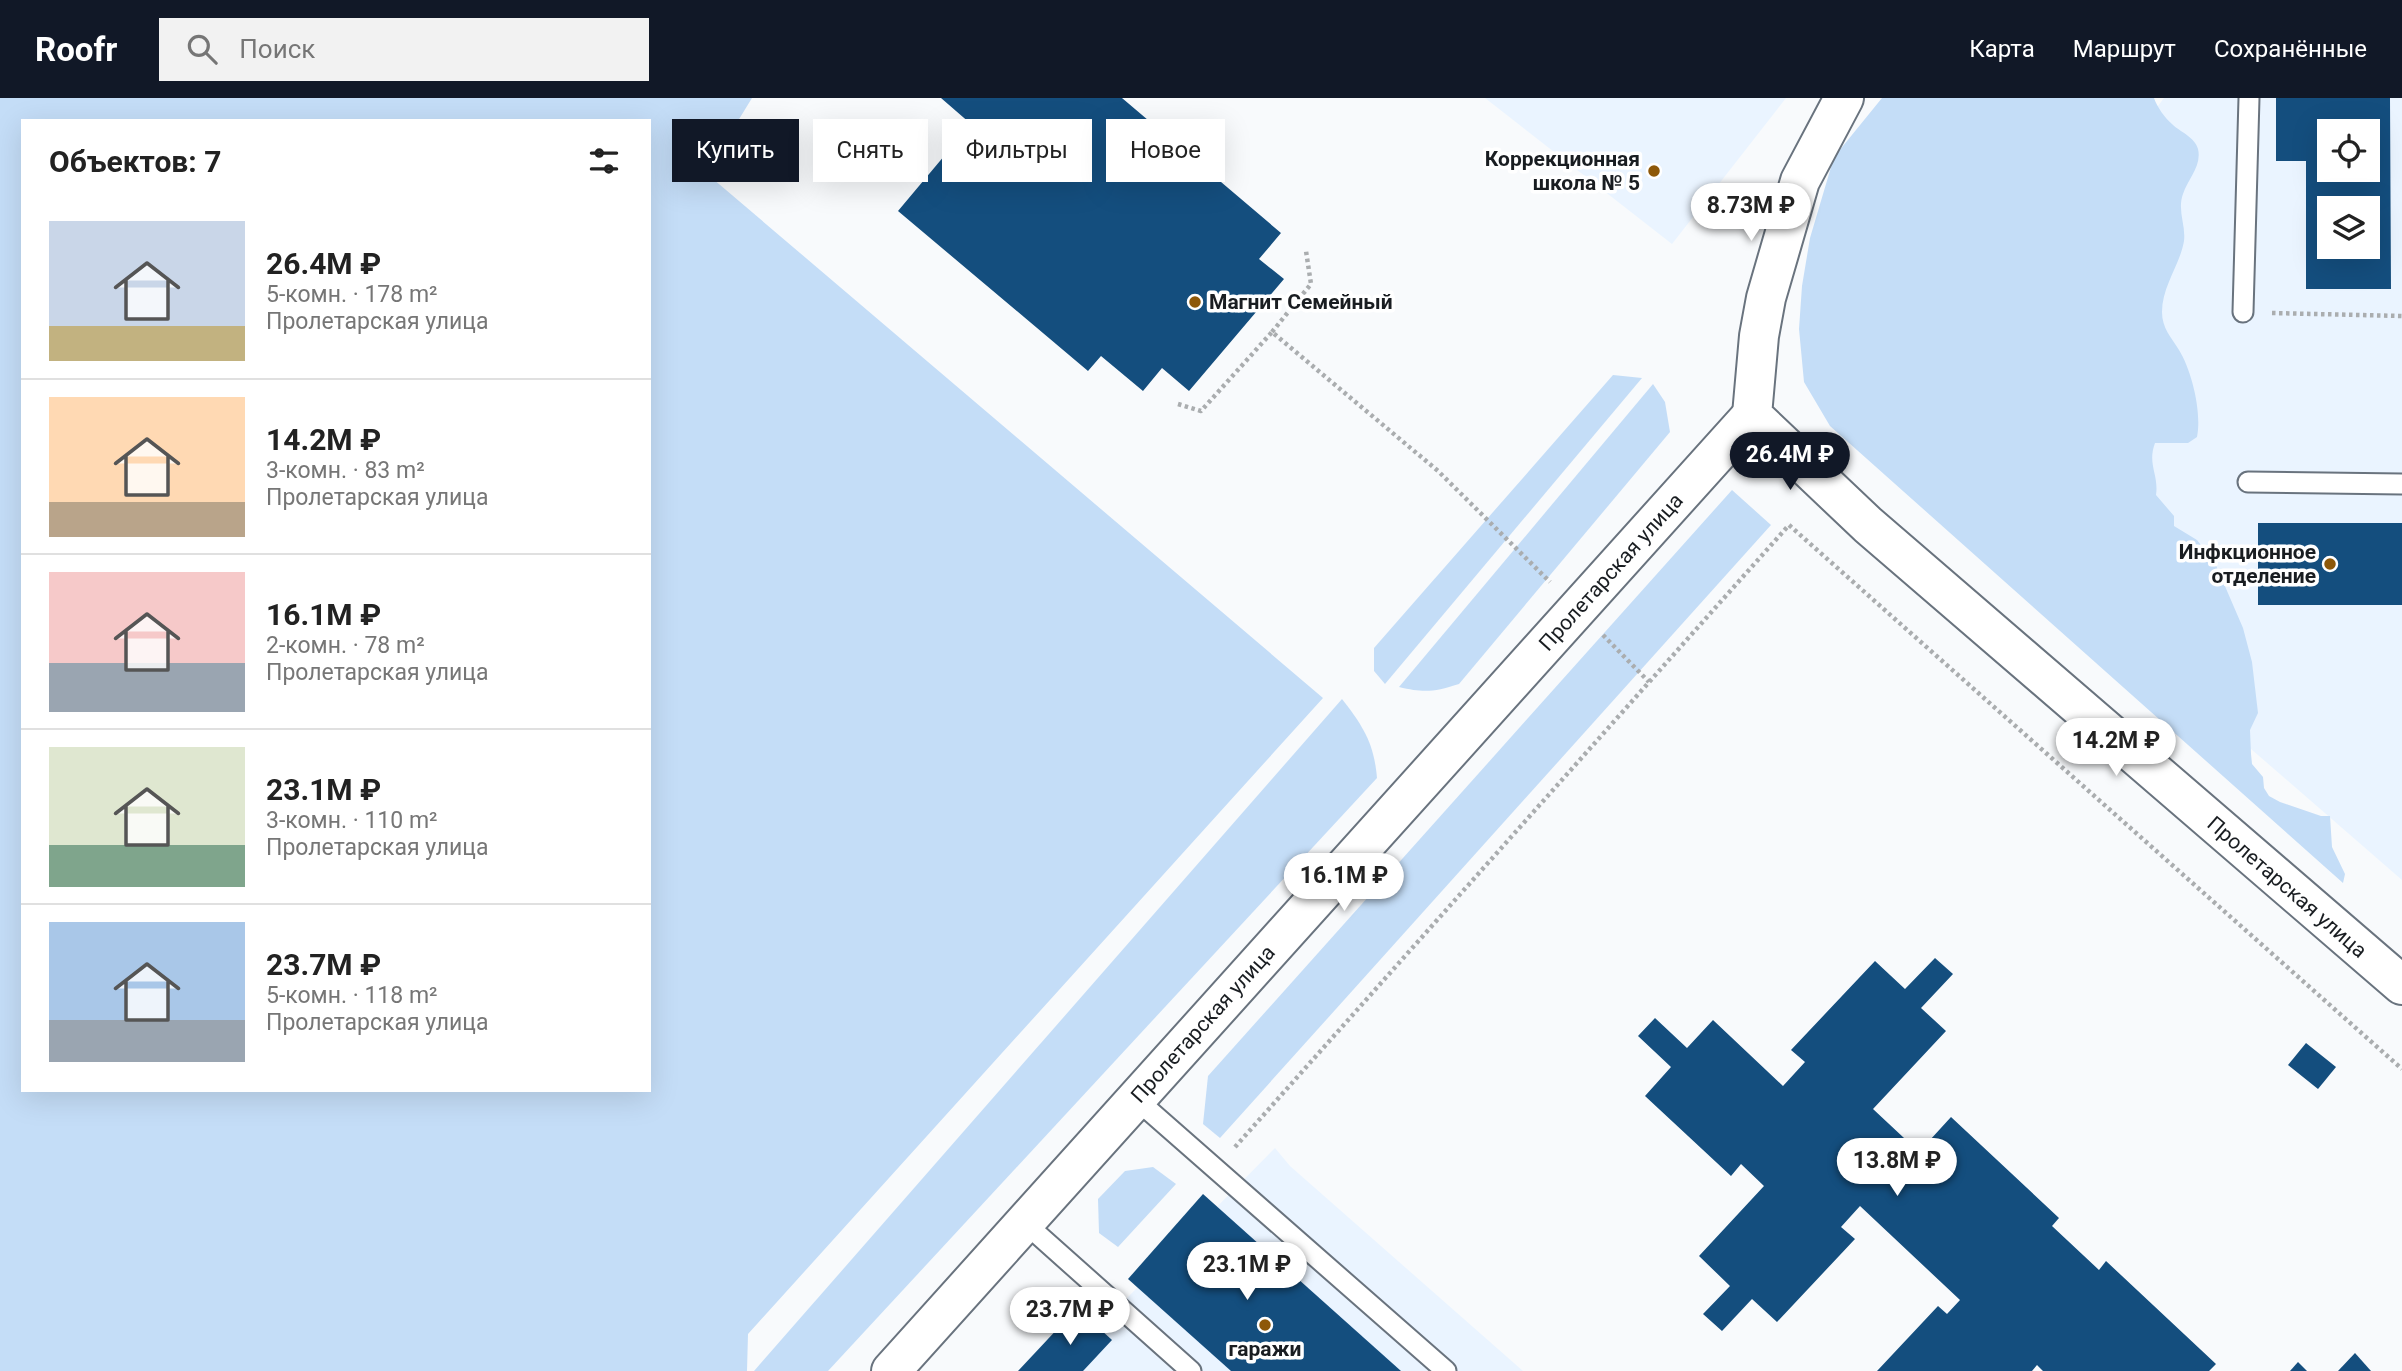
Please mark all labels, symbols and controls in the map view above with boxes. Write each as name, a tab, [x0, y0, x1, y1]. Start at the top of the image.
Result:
search box	[159, 18, 649, 81]
text: Roofr	[35, 30, 117, 69]
icon: search	[183, 30, 221, 68]
text: Поиск	[239, 34, 315, 64]
text: Карта	[1969, 35, 2035, 63]
text: Маршрут	[2073, 35, 2176, 63]
text: Сохранённые	[2214, 35, 2367, 63]
chip: Купить	[672, 119, 799, 182]
chip: Снять	[813, 119, 928, 182]
chip: Фильтры	[942, 119, 1092, 182]
chip: Новое	[1106, 119, 1225, 182]
map controls	[2317, 119, 2380, 259]
button: locate	[2317, 119, 2380, 182]
icon: filters	[585, 142, 623, 180]
text: Объектов: 7	[49, 144, 221, 179]
place label: Коррекционная школа № 5	[1485, 147, 1640, 195]
marker: Коррекционная школа № 5	[1646, 163, 1662, 179]
pin: 8.73M ₽	[1686, 184, 1816, 243]
text: 8.73M ₽	[1707, 192, 1795, 219]
button: layers	[2317, 196, 2380, 259]
text: 26.4M ₽	[266, 246, 381, 281]
icon: home	[105, 249, 189, 333]
text: 5-комн. · 178 m²	[266, 281, 438, 308]
place label: Магнит Семейный	[1209, 290, 1393, 314]
marker: Магнит Семейный	[1187, 294, 1203, 310]
text: Пролетарская улица	[266, 308, 488, 335]
text: 14.2M ₽	[266, 422, 381, 457]
icon: home	[105, 425, 189, 509]
pin: 26.4M ₽	[1725, 432, 1855, 492]
text: 26.4M ₽	[1746, 441, 1834, 468]
text: 3-комн. · 83 m²	[266, 457, 425, 484]
text: Пролетарская улица	[266, 484, 488, 511]
street label: Пролетарская улица	[1534, 489, 1688, 655]
place label: Инфкционное отделение	[2179, 540, 2316, 588]
marker: Инфкционное отделение	[2322, 556, 2338, 572]
text: 16.1M ₽	[266, 597, 381, 632]
icon: home	[105, 600, 189, 684]
text: 2-комн. · 78 m²	[266, 632, 425, 659]
text: Пролетарская улица	[266, 659, 488, 686]
pin: 14.2M ₽	[2051, 718, 2181, 778]
text: 14.2M ₽	[2072, 727, 2160, 754]
text: 23.1M ₽	[266, 772, 381, 807]
icon: home	[105, 775, 189, 859]
text: 3-комн. · 110 m²	[266, 807, 438, 834]
street label: Пролетарская улица	[2203, 811, 2371, 963]
text: Пролетарская улица	[266, 834, 488, 861]
pin: 16.1M ₽	[1279, 854, 1409, 913]
text: 16.1M ₽	[1300, 862, 1388, 889]
street label: Пролетарская улица	[1126, 941, 1280, 1107]
text: 23.7M ₽	[266, 947, 381, 982]
icon: home	[105, 950, 189, 1034]
text: 5-комн. · 118 m²	[266, 982, 438, 1009]
text: Пролетарская улица	[266, 1009, 488, 1036]
pin: 13.8M ₽	[1832, 1138, 1962, 1198]
text: 13.8M ₽	[1853, 1147, 1941, 1174]
pin: 23.1M ₽	[1182, 1242, 1312, 1302]
text: 23.1M ₽	[1203, 1251, 1291, 1278]
pin: 23.7M ₽	[1005, 1288, 1135, 1347]
text: 23.7M ₽	[1026, 1296, 1114, 1323]
marker: гаражи	[1257, 1317, 1273, 1333]
place label: гаражи	[1228, 1337, 1302, 1361]

